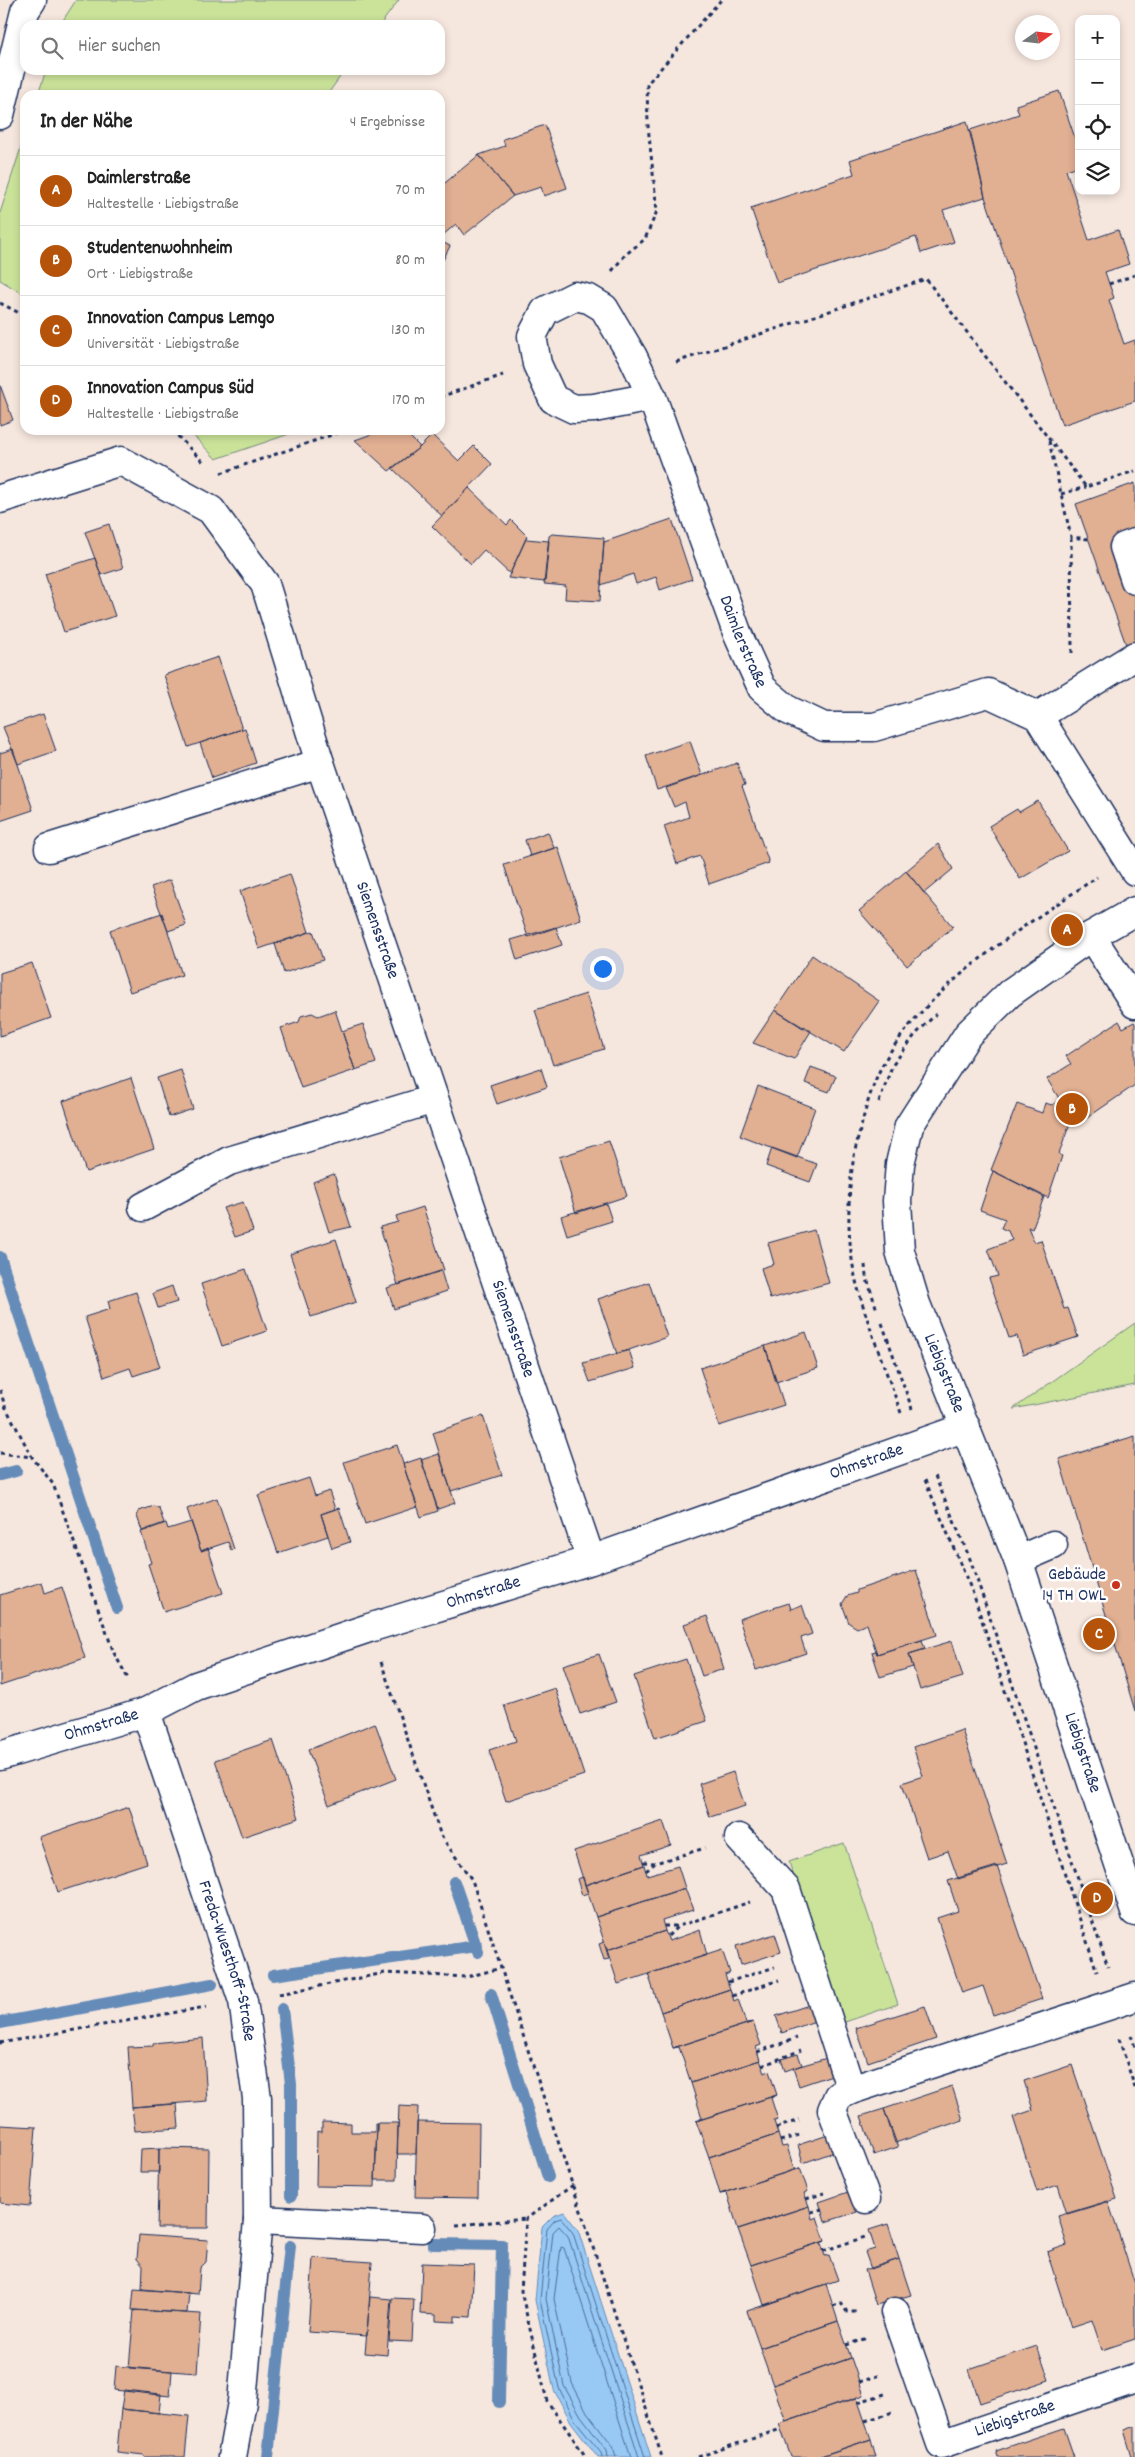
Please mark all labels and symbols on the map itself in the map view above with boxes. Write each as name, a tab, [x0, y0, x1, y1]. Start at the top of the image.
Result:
north arrow	[1015, 15, 1060, 60]
street label: Daimlerstraße	[712, 592, 773, 692]
street label: Siemensstraße	[349, 878, 405, 982]
pin: A	[1051, 911, 1083, 949]
your location	[590, 956, 616, 982]
pin: B	[1056, 1090, 1088, 1128]
street label: Siemensstraße	[484, 1277, 541, 1381]
street label: Liebigstraße	[917, 1330, 971, 1417]
street label: Ohmstraße	[826, 1438, 907, 1487]
place label: Gebäude 14 TH OWL	[1042, 1563, 1107, 1609]
street label: Ohmstraße	[443, 1570, 524, 1616]
marker: Gebäude 14 TH OWL	[1110, 1579, 1122, 1591]
pin: C	[1083, 1615, 1115, 1653]
street label: Ohmstraße	[61, 1702, 142, 1748]
street label: Liebigstraße	[1057, 1709, 1107, 1796]
street label: Freda-Wuesthoff-Straße	[191, 1877, 261, 2043]
pin: D	[1081, 1879, 1113, 1917]
street label: Liebigstraße	[972, 2394, 1059, 2444]

